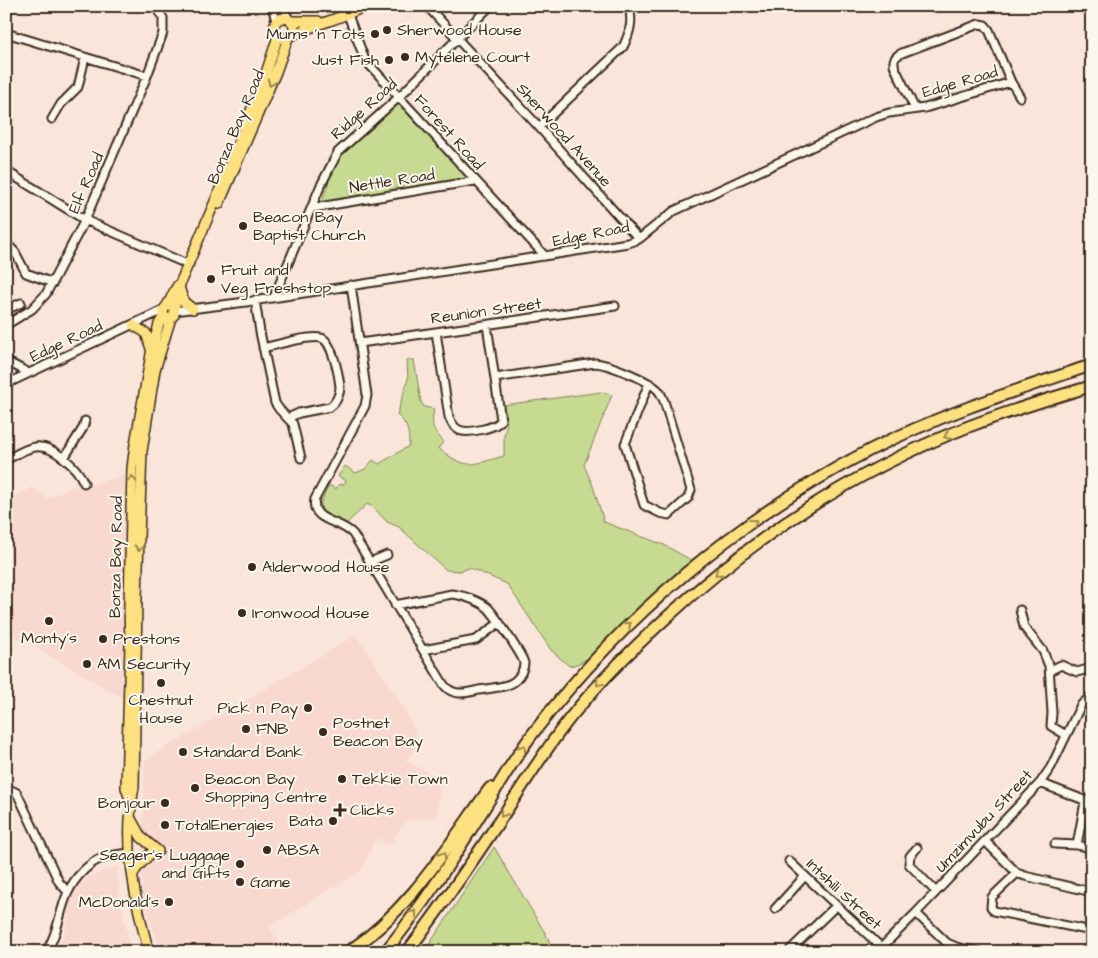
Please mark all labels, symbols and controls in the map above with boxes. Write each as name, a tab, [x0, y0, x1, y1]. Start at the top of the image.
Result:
place label: Sherwood House	[397, 19, 522, 41]
place label: Mums 'n Tots	[266, 23, 365, 45]
marker: Sherwood House	[381, 24, 393, 36]
marker: Mums 'n Tots	[369, 28, 381, 40]
place label: Mytelene Court	[415, 46, 531, 69]
place label: Just Fish	[312, 49, 379, 71]
marker: Mytelene Court	[399, 51, 411, 63]
marker: Just Fish	[383, 54, 395, 66]
street label: Edge Road	[920, 61, 1001, 104]
street label: Bonza Bay Road	[202, 66, 271, 188]
street label: Ridge Road	[326, 73, 403, 145]
street label: Sherwood Avenue	[511, 78, 617, 192]
one-way arrow	[267, 79, 277, 87]
street label: Forest Road	[409, 89, 489, 175]
street label: Elf Road	[63, 149, 109, 217]
street label: Nettle Road	[348, 163, 436, 199]
place label: Beacon Bay Baptist Church	[253, 206, 366, 246]
street label: Edge Road	[551, 216, 631, 253]
marker: Beacon Bay Baptist Church	[237, 220, 249, 232]
place label: Fruit and Veg Freshstop	[221, 259, 331, 300]
marker: Fruit and Veg Freshstop	[205, 273, 217, 285]
street label: Reunion Street	[429, 292, 543, 330]
street label: Edge Road	[26, 315, 106, 368]
one-way arrow	[943, 429, 952, 440]
one-way arrow	[127, 475, 137, 482]
street label: Bonza Bay Road	[104, 496, 129, 618]
one-way arrow	[748, 519, 757, 527]
one-way arrow	[134, 544, 144, 552]
place label: Alderwood House	[262, 556, 390, 578]
marker: Alderwood House	[246, 561, 258, 573]
one-way arrow	[715, 567, 724, 575]
place label: Ironwood House	[252, 602, 370, 624]
marker: Ironwood House	[236, 607, 248, 619]
marker: Monty's	[43, 615, 55, 627]
one-way arrow	[623, 622, 632, 631]
place label: Monty's	[21, 627, 77, 650]
place label: Prestons	[113, 628, 180, 650]
marker: Prestons	[97, 633, 109, 645]
place label: AM Security	[97, 653, 191, 676]
marker: AM Security	[81, 658, 93, 670]
marker: Chestnut House	[155, 677, 167, 689]
one-way arrow	[596, 677, 604, 686]
place label: Chestnut House	[129, 689, 194, 729]
place label: Pick n Pay	[217, 697, 298, 720]
marker: Pick n Pay	[302, 702, 314, 714]
place label: Postnet Beacon Bay	[333, 712, 423, 753]
place label: FNB	[256, 718, 289, 740]
marker: FNB	[240, 723, 252, 735]
marker: Postnet Beacon Bay	[317, 726, 329, 738]
place label: Standard Bank	[193, 741, 303, 763]
one-way arrow	[517, 744, 526, 754]
marker: Standard Bank	[177, 746, 189, 758]
street label: Umzimvubu Street	[930, 764, 1038, 877]
place label: Beacon Bay Shopping Centre	[205, 768, 327, 809]
place label: Tekkie Town	[352, 768, 448, 790]
marker: Tekkie Town	[336, 773, 348, 785]
marker: Beacon Bay Shopping Centre	[189, 782, 201, 794]
place label: Bonjour	[98, 792, 155, 814]
marker: Bonjour	[159, 797, 171, 809]
place label: Clicks	[350, 799, 394, 821]
marker: Clicks	[334, 804, 346, 816]
one-way arrow	[500, 809, 510, 818]
place label: Bata	[289, 810, 323, 832]
place label: TotalEnergies	[175, 814, 273, 837]
marker: Bata	[327, 815, 339, 827]
marker: TotalEnergies	[159, 819, 171, 831]
place label: ABSA	[277, 839, 319, 861]
place label: Seager's Luggage and Gifts	[99, 844, 230, 884]
marker: ABSA	[261, 844, 273, 856]
one-way arrow	[437, 852, 445, 861]
street label: Intshili Street	[801, 853, 887, 935]
marker: Seager's Luggage and Gifts	[234, 858, 246, 870]
place label: Game	[250, 871, 291, 893]
marker: Game	[234, 876, 246, 888]
place label: McDonald's	[79, 891, 159, 913]
marker: McDonald's	[163, 896, 175, 908]
one-way arrow	[409, 910, 417, 919]

